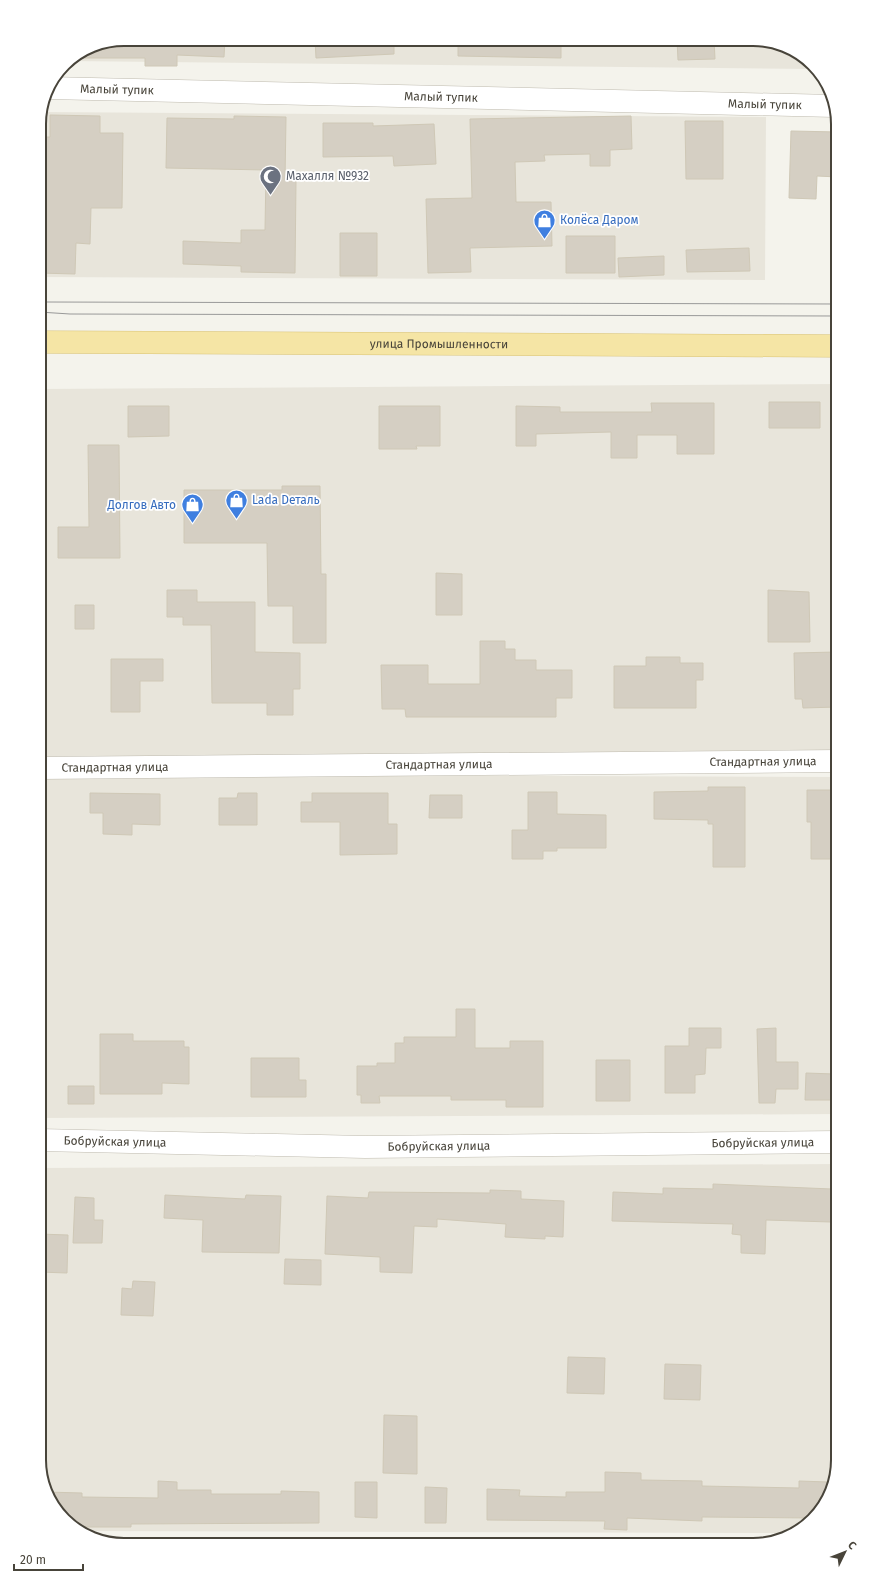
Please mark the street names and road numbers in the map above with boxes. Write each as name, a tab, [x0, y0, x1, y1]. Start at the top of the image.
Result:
street label: Малый тупик	[80, 82, 155, 97]
street label: Малый тупик	[404, 89, 479, 105]
street label: Малый тупик	[728, 97, 803, 112]
street label: улица Промышленности	[370, 337, 508, 351]
street label: Стандартная улица	[709, 754, 817, 769]
street label: Стандартная улица	[385, 757, 493, 772]
street label: Стандартная улица	[61, 760, 169, 775]
street label: Бобруйская улица	[63, 1134, 166, 1150]
street label: Бобруйская улица	[711, 1135, 814, 1150]
street label: Бобруйская улица	[387, 1139, 490, 1154]

